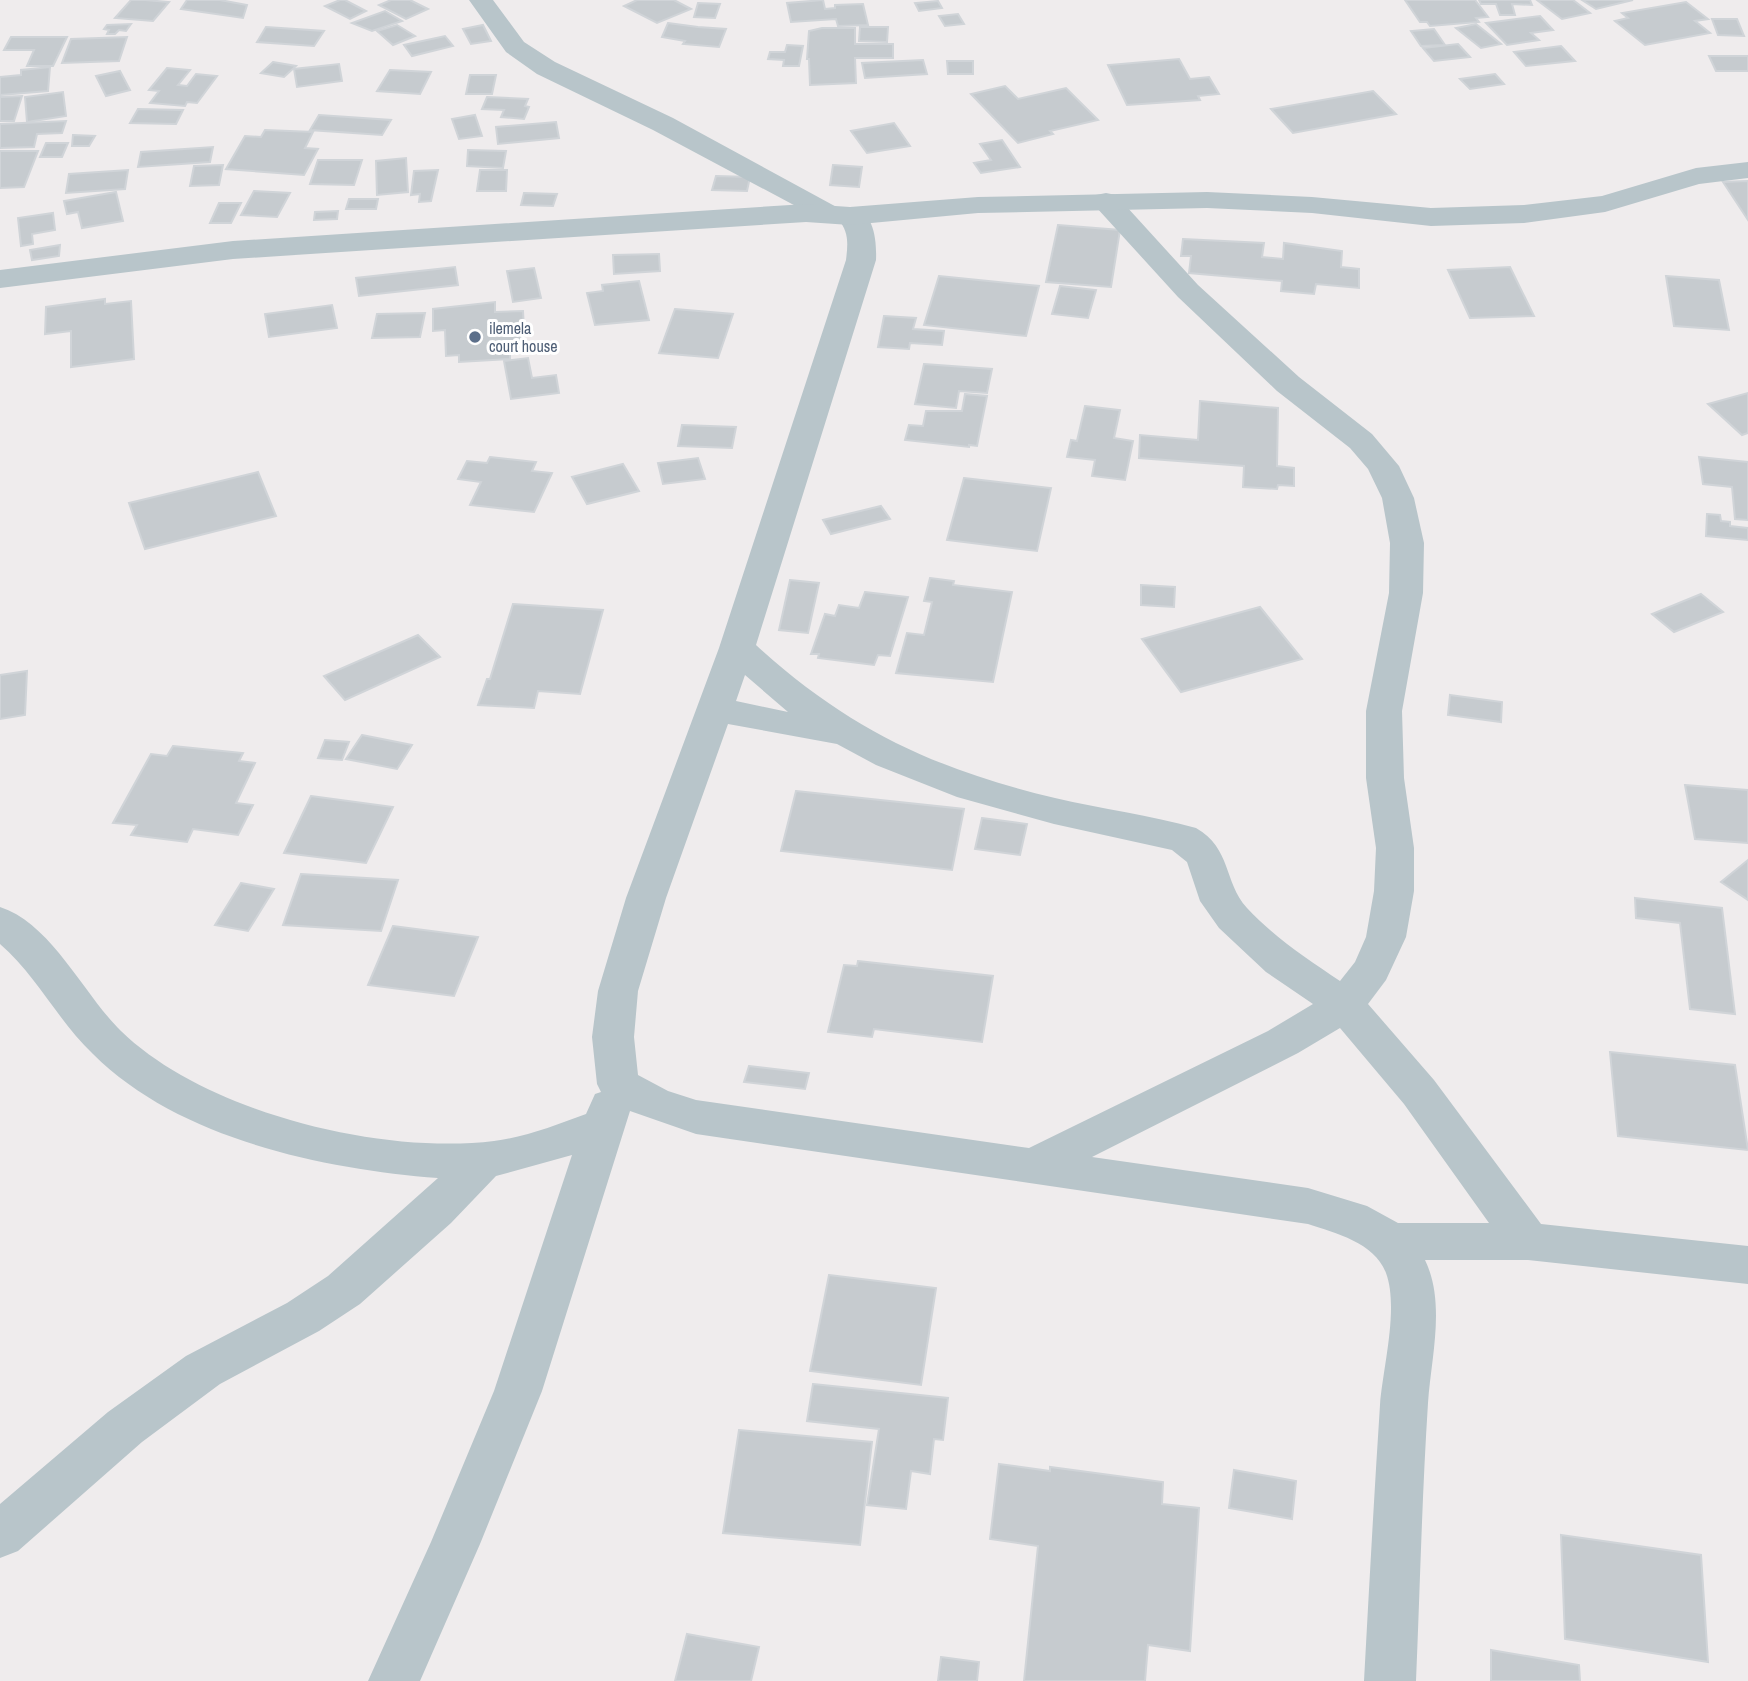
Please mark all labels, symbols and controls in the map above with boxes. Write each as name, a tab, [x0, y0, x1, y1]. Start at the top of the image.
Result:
place label: ilemela court house	[489, 317, 558, 357]
marker: ilemela court house	[467, 329, 483, 345]

